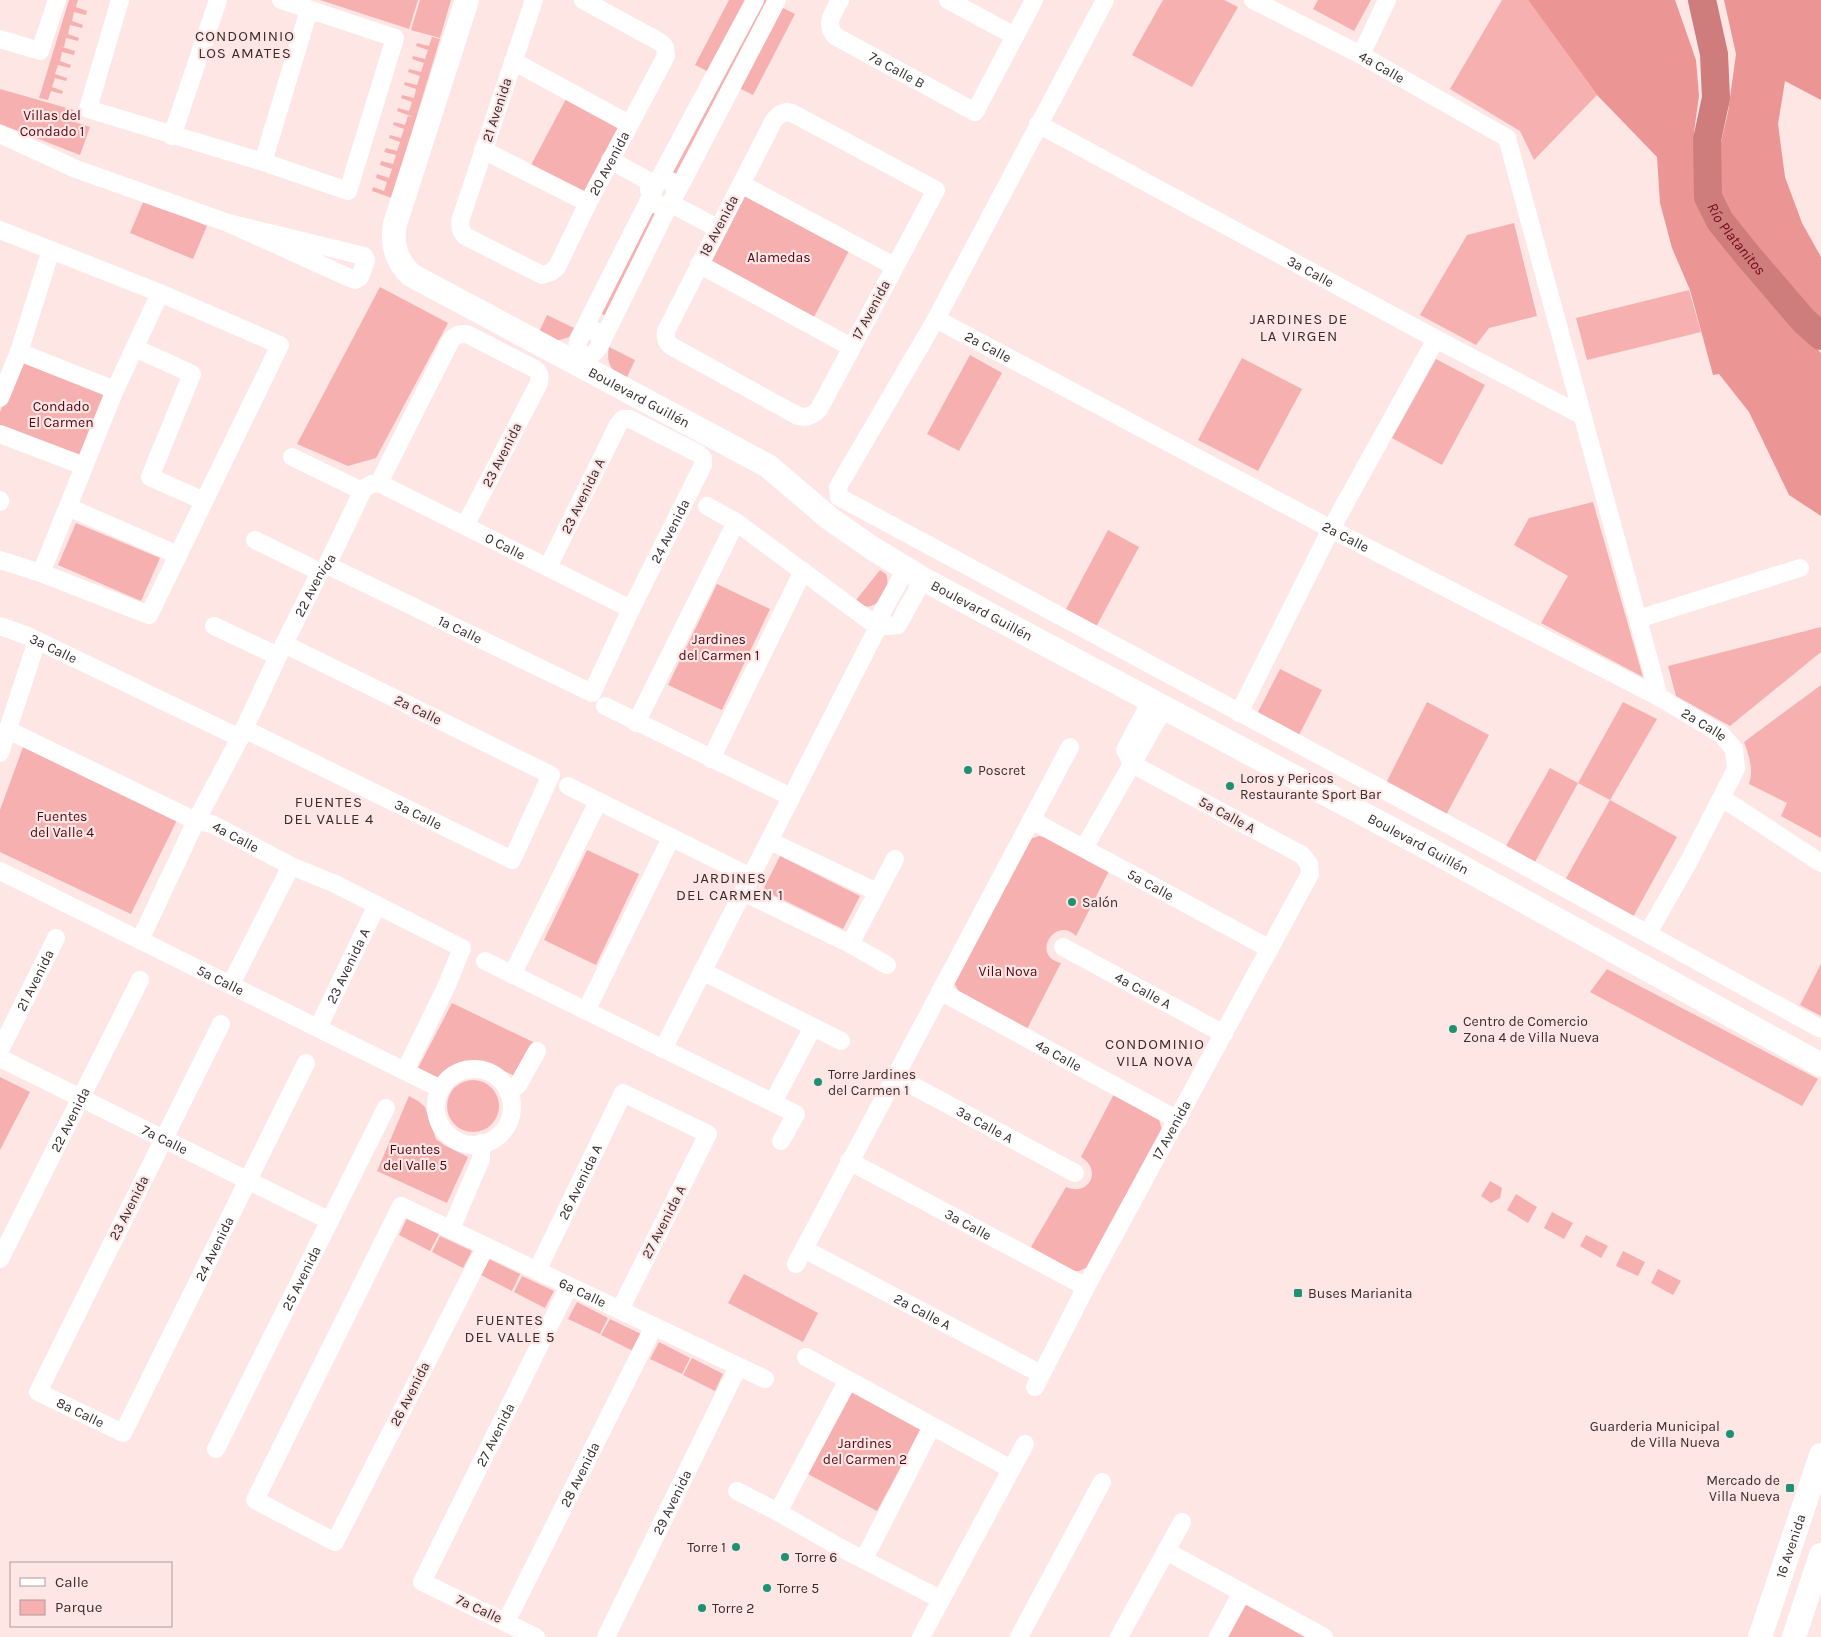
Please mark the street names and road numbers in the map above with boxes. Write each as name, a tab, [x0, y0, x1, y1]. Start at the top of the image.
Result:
street label: 4a Calle	[1356, 47, 1408, 87]
street label: 7a Calle B	[866, 48, 928, 92]
street label: 21 Avenida	[479, 76, 515, 144]
street label: 20 Avenida	[585, 128, 633, 198]
street label: 18 Avenida	[696, 192, 742, 260]
street label: 3a Calle	[1284, 252, 1337, 291]
street label: 17 Avenida	[848, 277, 894, 343]
street label: 2a Calle	[962, 327, 1014, 366]
street label: Boulevard Guillén	[586, 363, 693, 431]
street label: 23 Avenida	[478, 420, 526, 490]
street label: 23 Avenida A	[557, 456, 609, 536]
street label: 24 Avenida	[647, 496, 693, 566]
street label: 2a Calle	[1319, 517, 1372, 556]
street label: 0 Calle	[482, 529, 528, 563]
street label: 22 Avenida	[291, 551, 340, 620]
street label: Boulevard Guillén	[928, 576, 1035, 644]
street label: 1a Calle	[435, 611, 485, 647]
street label: 3a Calle	[27, 630, 80, 667]
street label: 2a Calle	[392, 691, 444, 729]
street label: 2a Calle	[1679, 704, 1731, 744]
street label: 5a Calle A	[1196, 793, 1258, 837]
street label: 3a Calle	[392, 795, 445, 833]
street label: Boulevard Guillén	[1365, 809, 1472, 878]
street label: 4a Calle	[210, 817, 262, 856]
street label: 5a Calle	[1125, 865, 1177, 904]
street label: 23 Avenida A	[322, 925, 373, 1006]
street label: 21 Avenida	[12, 947, 57, 1014]
street label: 5a Calle	[194, 961, 247, 999]
street label: 4a Calle A	[1112, 968, 1174, 1012]
street label: 4a Calle	[1033, 1036, 1085, 1075]
street label: 22 Avenida	[47, 1084, 93, 1155]
street label: 17 Avenida	[1148, 1097, 1194, 1163]
street label: 3a Calle A	[953, 1102, 1016, 1147]
street label: 7a Calle	[139, 1121, 191, 1158]
street label: 26 Avenida A	[555, 1141, 605, 1222]
street label: 23 Avenida	[105, 1173, 153, 1243]
street label: 27 Avenida A	[638, 1183, 690, 1261]
street label: 3a Calle	[942, 1205, 995, 1244]
street label: 24 Avenida	[191, 1214, 237, 1284]
street label: 25 Avenida	[278, 1243, 324, 1313]
street label: 6a Calle	[556, 1274, 609, 1311]
street label: 2a Calle A	[891, 1290, 954, 1333]
street label: 26 Avenida	[387, 1359, 433, 1429]
street label: 8a Calle	[54, 1394, 107, 1431]
street label: 27 Avenida	[472, 1400, 518, 1469]
street label: 28 Avenida	[556, 1439, 603, 1510]
street label: 29 Avenida	[649, 1467, 695, 1538]
street label: 16 Avenida	[1772, 1512, 1809, 1580]
street label: 7a Calle	[453, 1591, 505, 1627]

